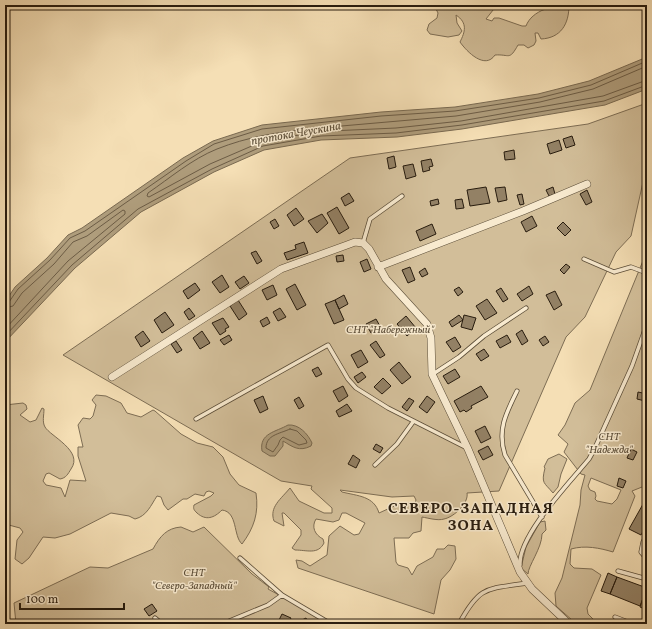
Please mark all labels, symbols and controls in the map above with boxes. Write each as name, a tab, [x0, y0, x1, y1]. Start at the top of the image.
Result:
water label: протока Чеускина	[250, 118, 343, 150]
park label: СНТ "Набережный"	[346, 323, 434, 338]
park label: СНТ "Надежда"	[585, 430, 633, 458]
district label: СЕВЕРО-ЗАПАДНАЯ ЗОНА	[388, 499, 554, 537]
park label: СНТ "Северо-Западный"	[151, 566, 237, 594]
scale bar	[20, 585, 124, 611]
text: 100 m	[26, 592, 59, 608]

